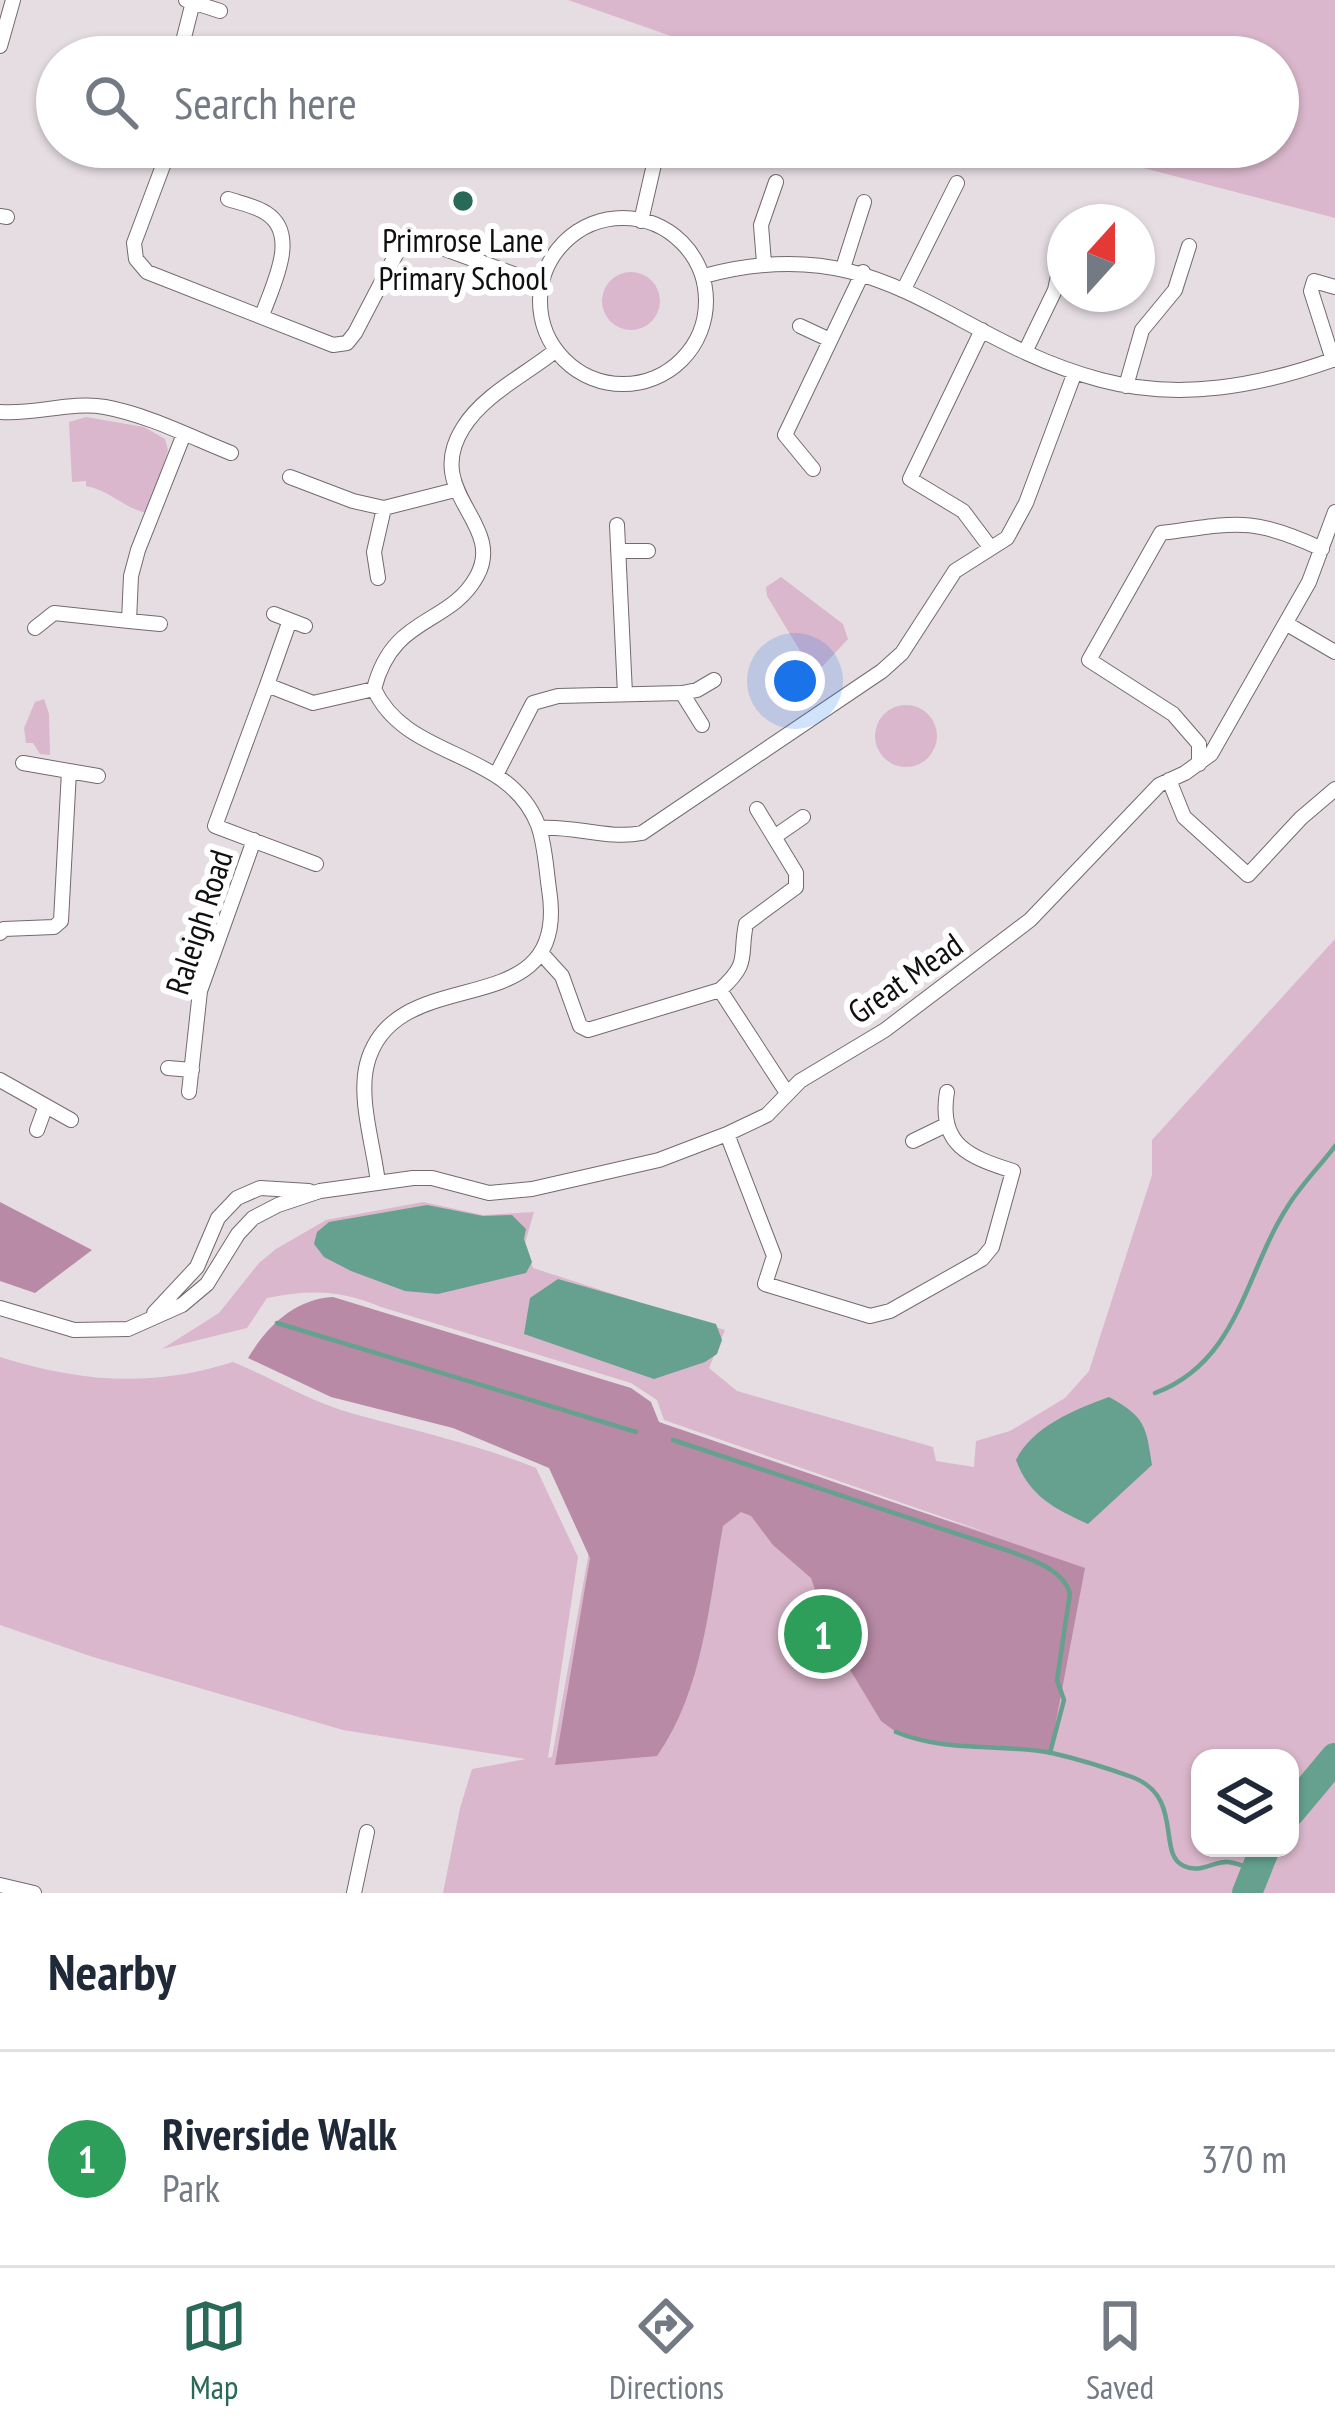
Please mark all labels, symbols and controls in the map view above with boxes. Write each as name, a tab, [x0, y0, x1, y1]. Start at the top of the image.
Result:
search box	[36, 36, 1299, 168]
icon: search	[78, 69, 144, 135]
text: Search here	[174, 73, 357, 131]
marker: Primrose Lane Primary School	[450, 188, 476, 214]
north arrow	[1047, 204, 1155, 312]
place label: Primrose Lane Primary School	[379, 218, 548, 299]
your location	[765, 651, 825, 711]
street label: Raleigh Road	[155, 844, 242, 1000]
street label: Great Mead	[839, 923, 970, 1033]
pin: 1	[784, 1589, 862, 1679]
map controls	[1191, 1749, 1299, 1857]
button: layers	[1191, 1749, 1299, 1857]
text: Nearby	[48, 1938, 176, 2004]
text: Riverside Walk	[162, 2104, 397, 2162]
text: 1	[78, 2133, 96, 2184]
text: 370 m	[1201, 2133, 1287, 2184]
text: Park	[162, 2162, 220, 2213]
tab: Map	[181, 2293, 247, 2408]
tab: Directions	[609, 2293, 724, 2408]
tab: Saved	[1086, 2293, 1154, 2408]

